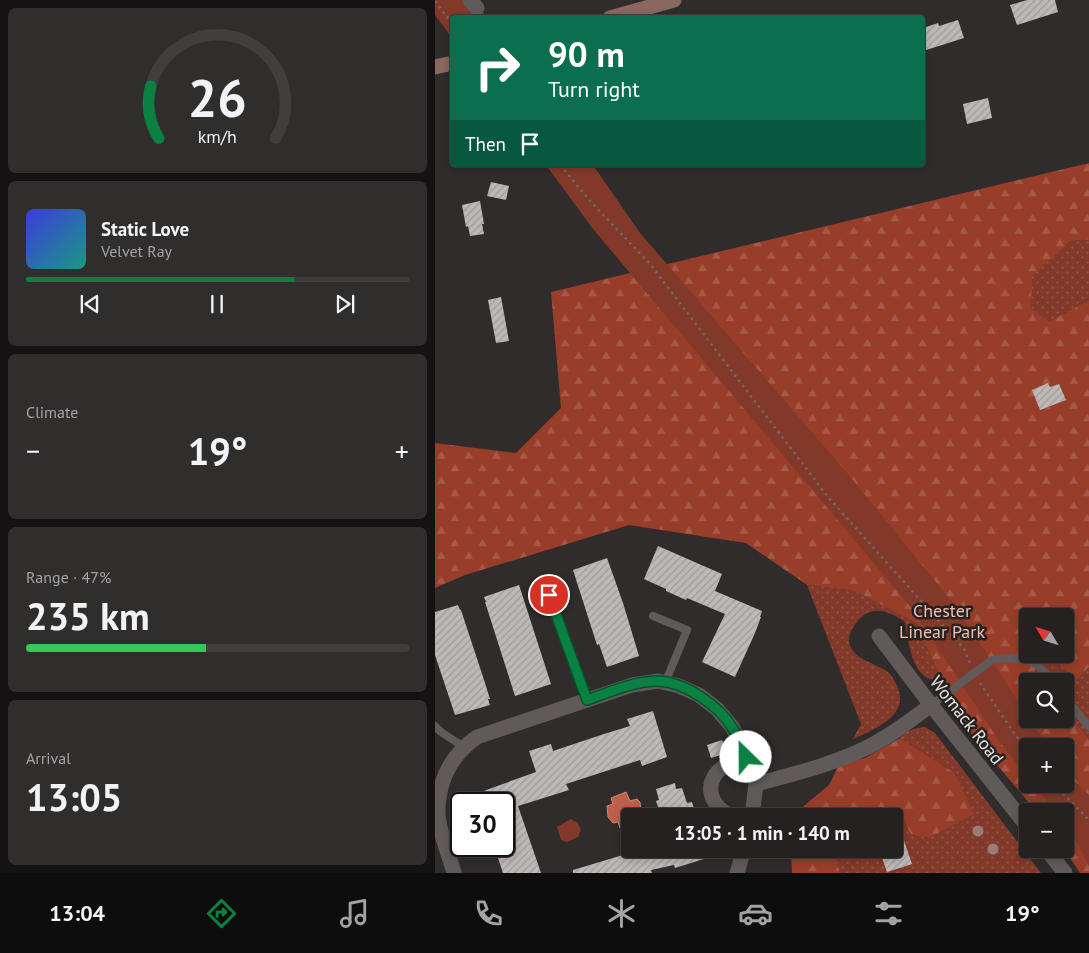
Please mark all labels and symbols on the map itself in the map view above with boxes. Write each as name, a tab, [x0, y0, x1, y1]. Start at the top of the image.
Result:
pin	[528, 574, 570, 616]
park label: Chester Linear Park	[899, 599, 985, 643]
north arrow	[1019, 608, 1074, 662]
street label: Womack Road	[925, 671, 1009, 769]
position arrow	[719, 730, 771, 782]
speed limit sign: 30	[450, 792, 515, 857]

